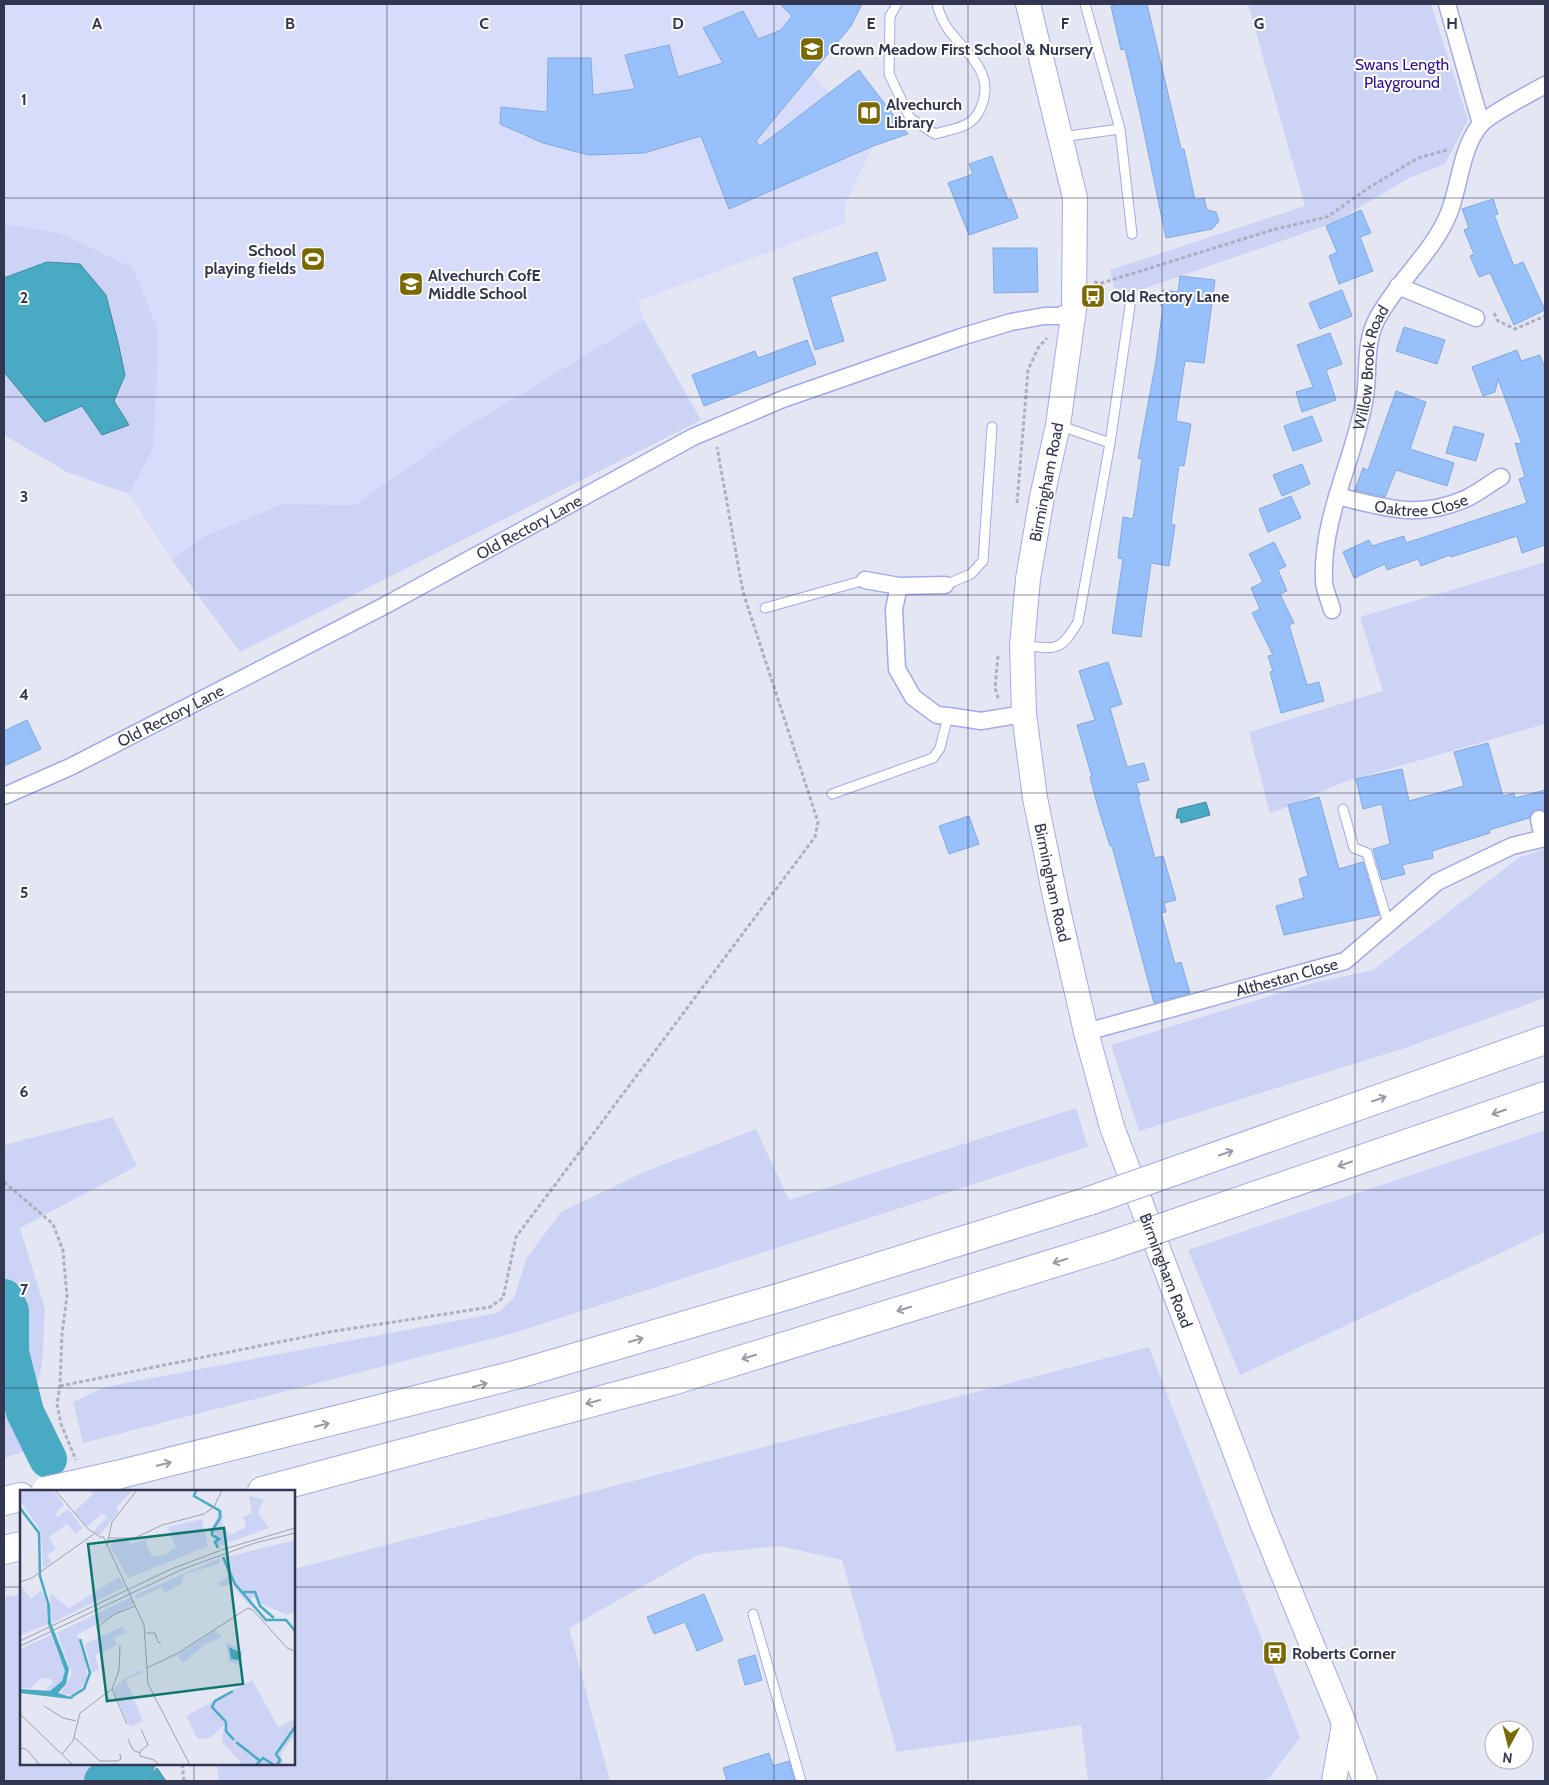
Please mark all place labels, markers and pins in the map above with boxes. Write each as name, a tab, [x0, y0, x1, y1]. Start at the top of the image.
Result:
school or university icon: Crown Meadow First School & Nursery	[799, 36, 825, 62]
place label: Crown Meadow First School & Nursery	[830, 40, 1094, 59]
place label: Alvechurch Library	[886, 95, 962, 132]
library icon: Alvechurch Library	[856, 100, 882, 126]
place label: School playing fields	[204, 241, 296, 278]
sports icon: School playing fields	[300, 246, 326, 272]
place label: Alvechurch CofE Middle School	[428, 266, 541, 303]
school or university icon: Alvechurch CofE Middle School	[398, 271, 424, 297]
bus stop icon: Old Rectory Lane	[1080, 283, 1106, 309]
place label: Old Rectory Lane	[1110, 287, 1229, 306]
bus stop icon: Roberts Corner	[1262, 1640, 1288, 1666]
place label: Roberts Corner	[1292, 1644, 1396, 1663]

